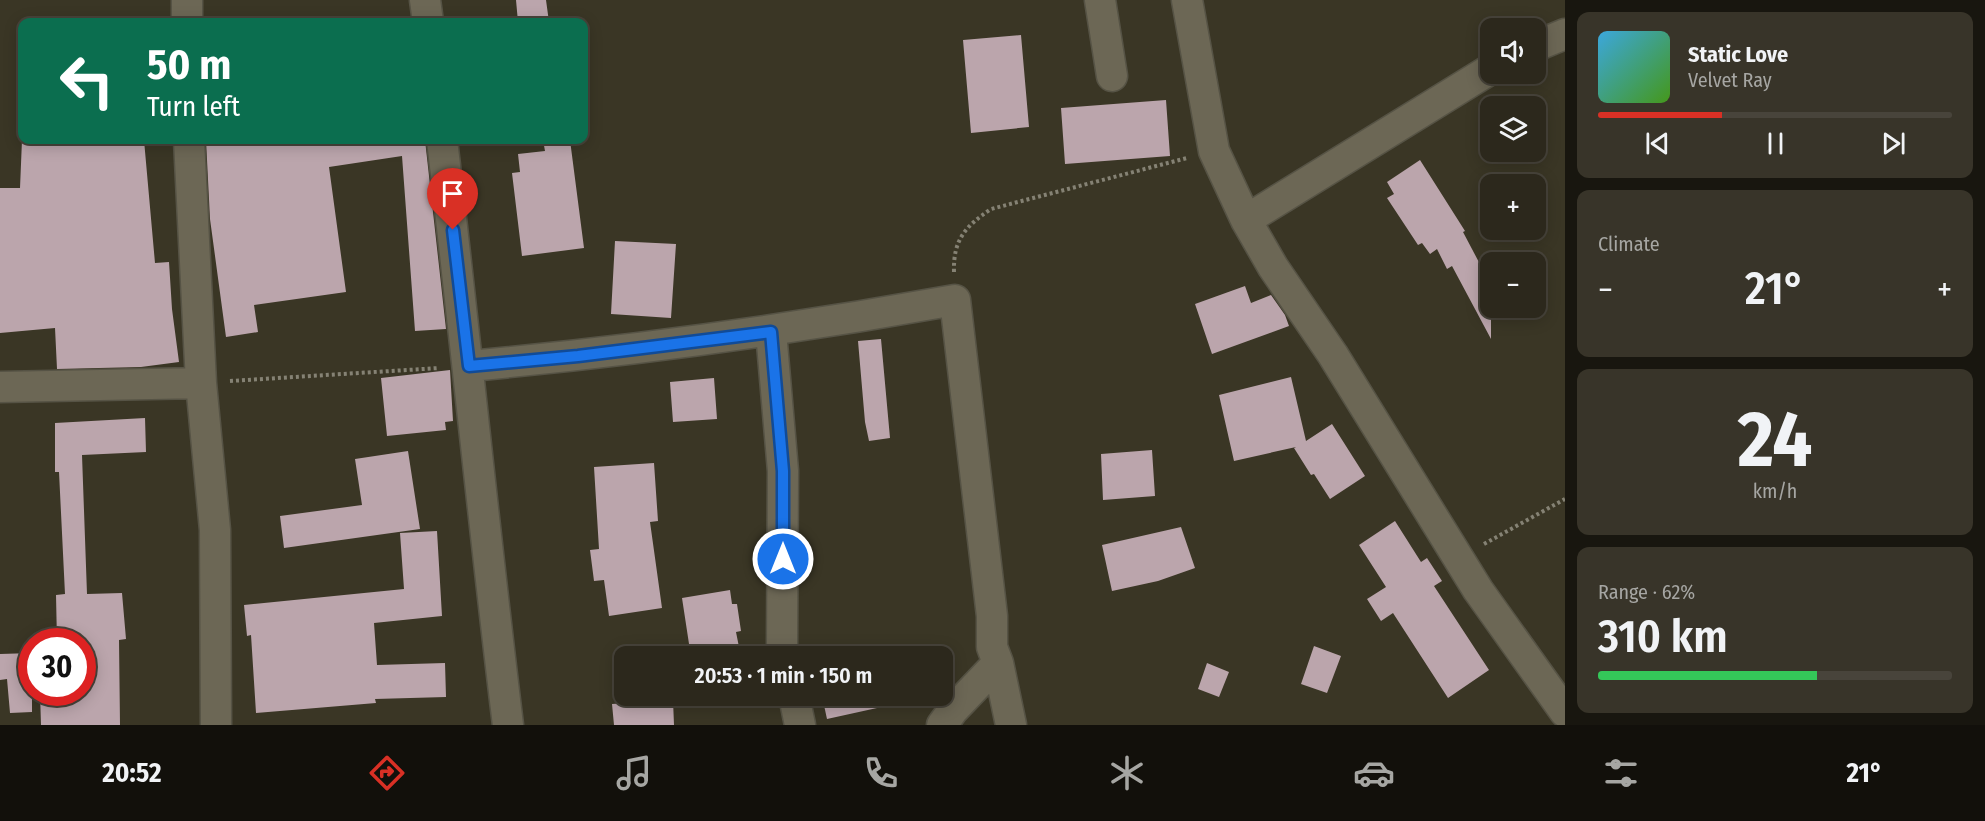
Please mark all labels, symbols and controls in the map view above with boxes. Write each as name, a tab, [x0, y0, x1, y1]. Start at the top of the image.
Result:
map controls	[1480, 18, 1546, 318]
button: sound	[1480, 18, 1546, 84]
text: 50 m	[147, 40, 231, 90]
text: Static Love	[1688, 41, 1788, 68]
icon: left	[48, 42, 126, 120]
text: Velvet Ray	[1688, 68, 1772, 92]
text: Turn left	[147, 91, 240, 123]
button: layers	[1480, 96, 1546, 162]
icon: previous	[1641, 127, 1674, 160]
icon: pause	[1759, 127, 1792, 160]
icon: next	[1877, 127, 1910, 160]
pin	[427, 168, 478, 230]
button: +	[1480, 174, 1546, 240]
icon: arrive	[436, 177, 469, 210]
text: Climate	[1598, 232, 1660, 256]
button: −	[1480, 252, 1546, 318]
text: 21°	[1745, 262, 1805, 316]
text: −	[1598, 270, 1613, 310]
text: +	[1937, 270, 1952, 310]
text: 24	[1738, 393, 1812, 487]
text: km/h	[1753, 479, 1797, 503]
position arrow	[751, 527, 815, 591]
text: Range · 62%	[1598, 580, 1695, 604]
text: 310 km	[1598, 610, 1728, 664]
speed limit sign: 30	[18, 628, 96, 706]
text: 20:53 · 1 min · 150 m	[695, 662, 872, 689]
icon: directions	[366, 752, 408, 794]
icon: music	[613, 752, 655, 794]
icon: phone	[860, 752, 902, 794]
icon: climate	[1106, 752, 1148, 794]
icon: car	[1353, 752, 1395, 794]
icon: filters	[1600, 752, 1642, 794]
text: 20:52	[102, 757, 161, 789]
text: 21°	[1846, 757, 1883, 789]

